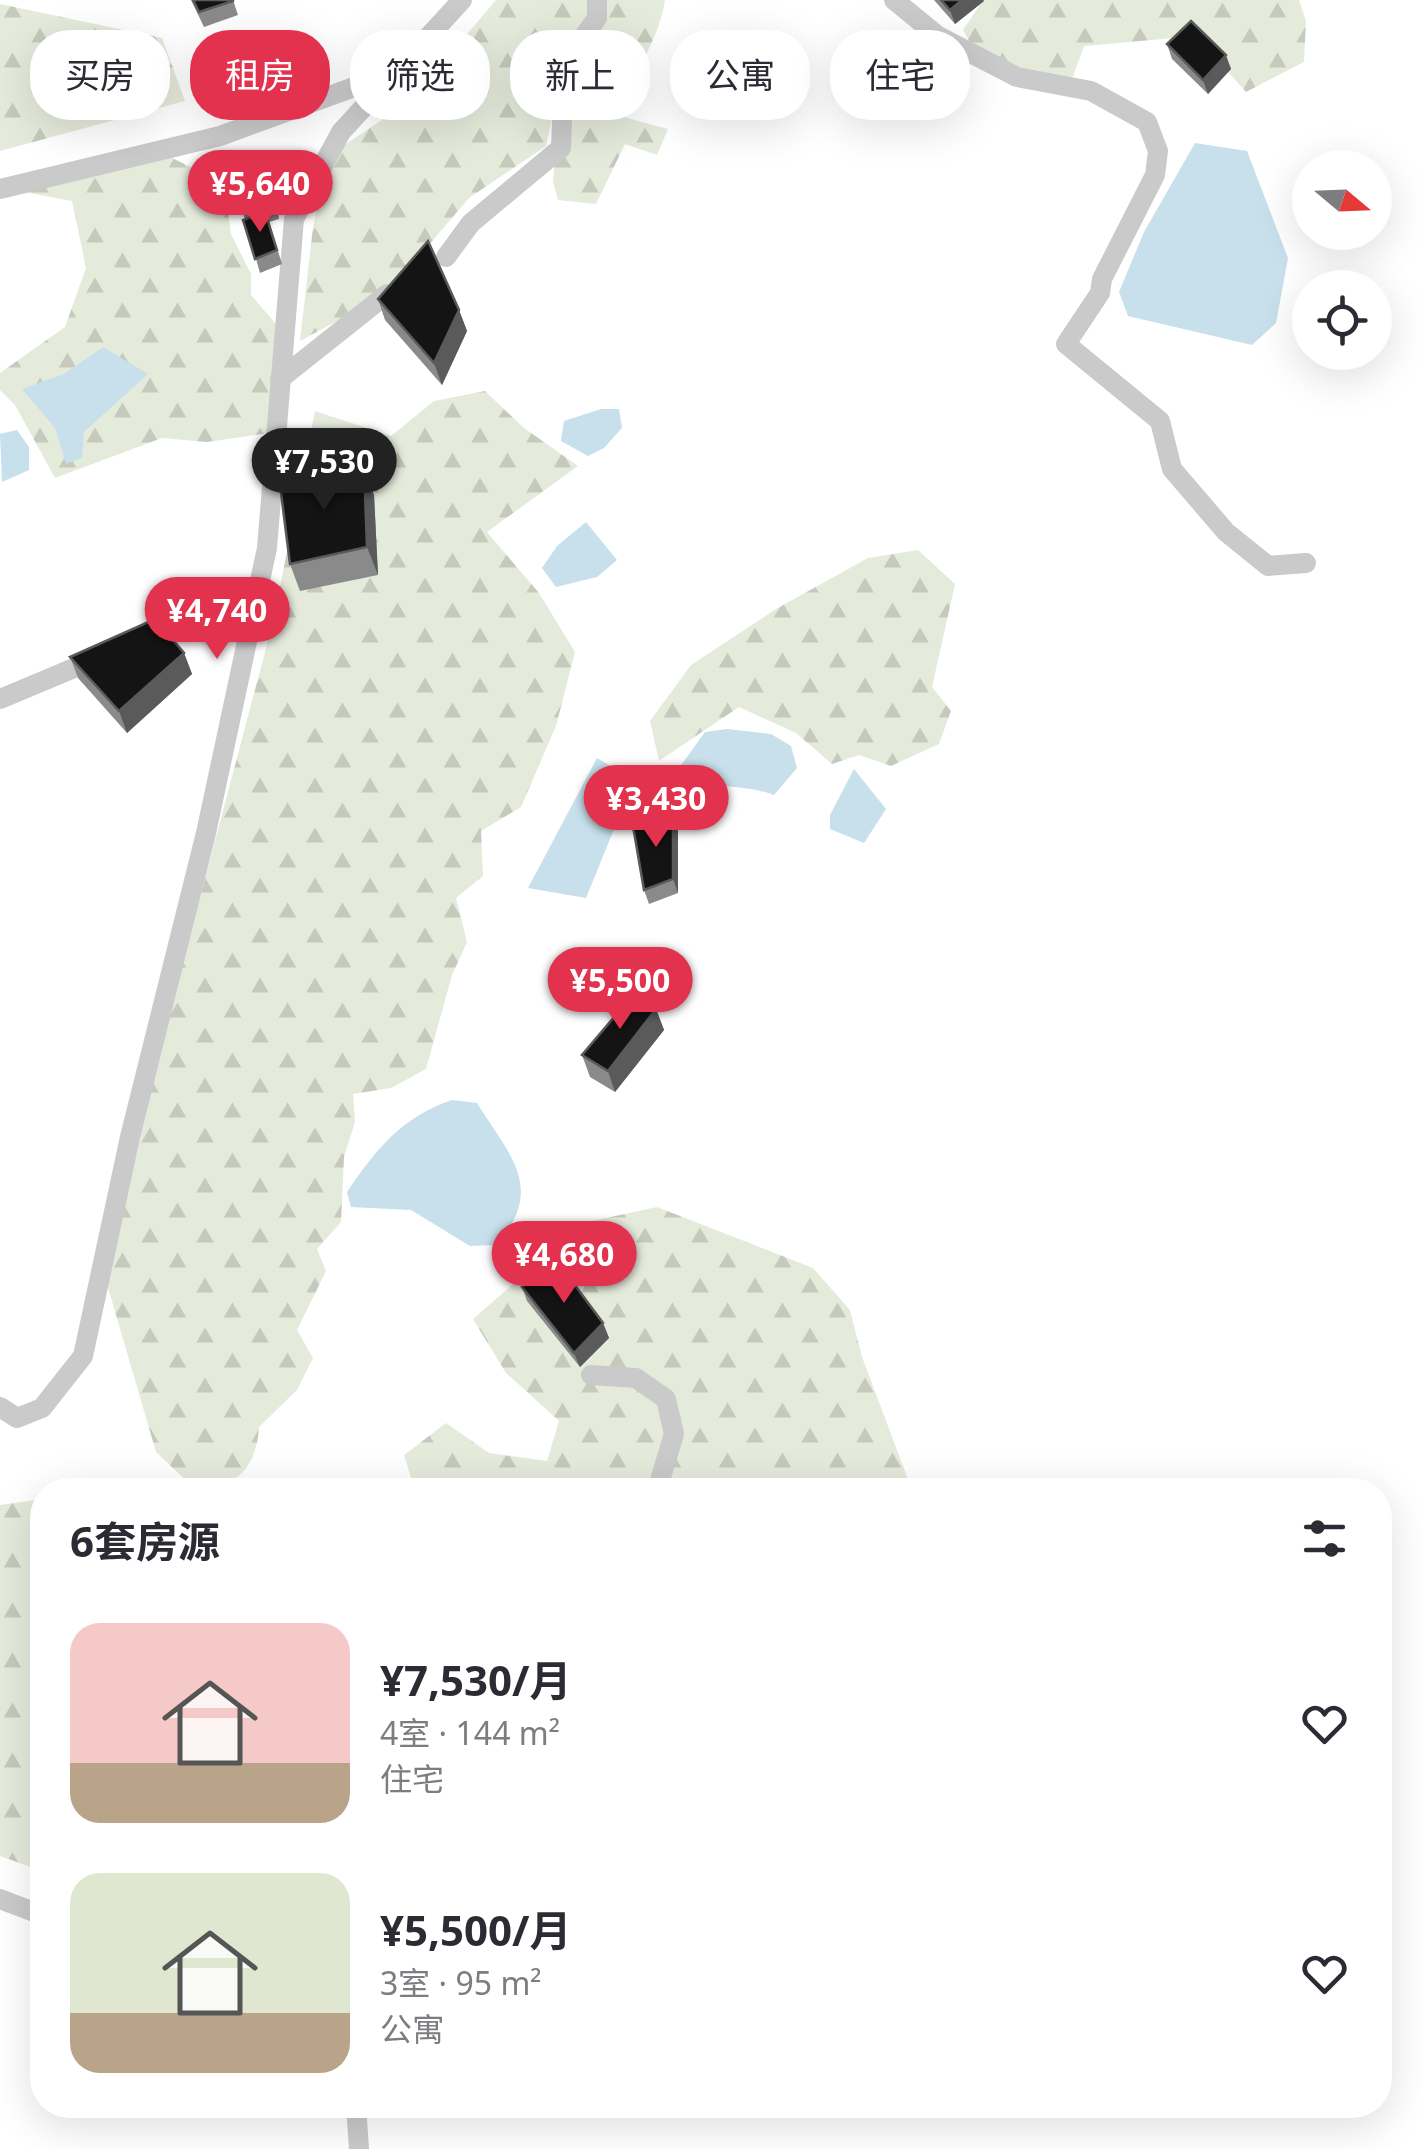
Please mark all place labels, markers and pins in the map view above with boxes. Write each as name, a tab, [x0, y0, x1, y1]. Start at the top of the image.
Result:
pin: ¥5,640	[179, 150, 341, 235]
pin: ¥7,530	[243, 428, 405, 513]
pin: ¥4,740	[136, 577, 298, 662]
pin: ¥3,430	[575, 765, 737, 850]
pin: ¥5,500	[539, 947, 701, 1032]
pin: ¥4,680	[483, 1221, 645, 1306]

